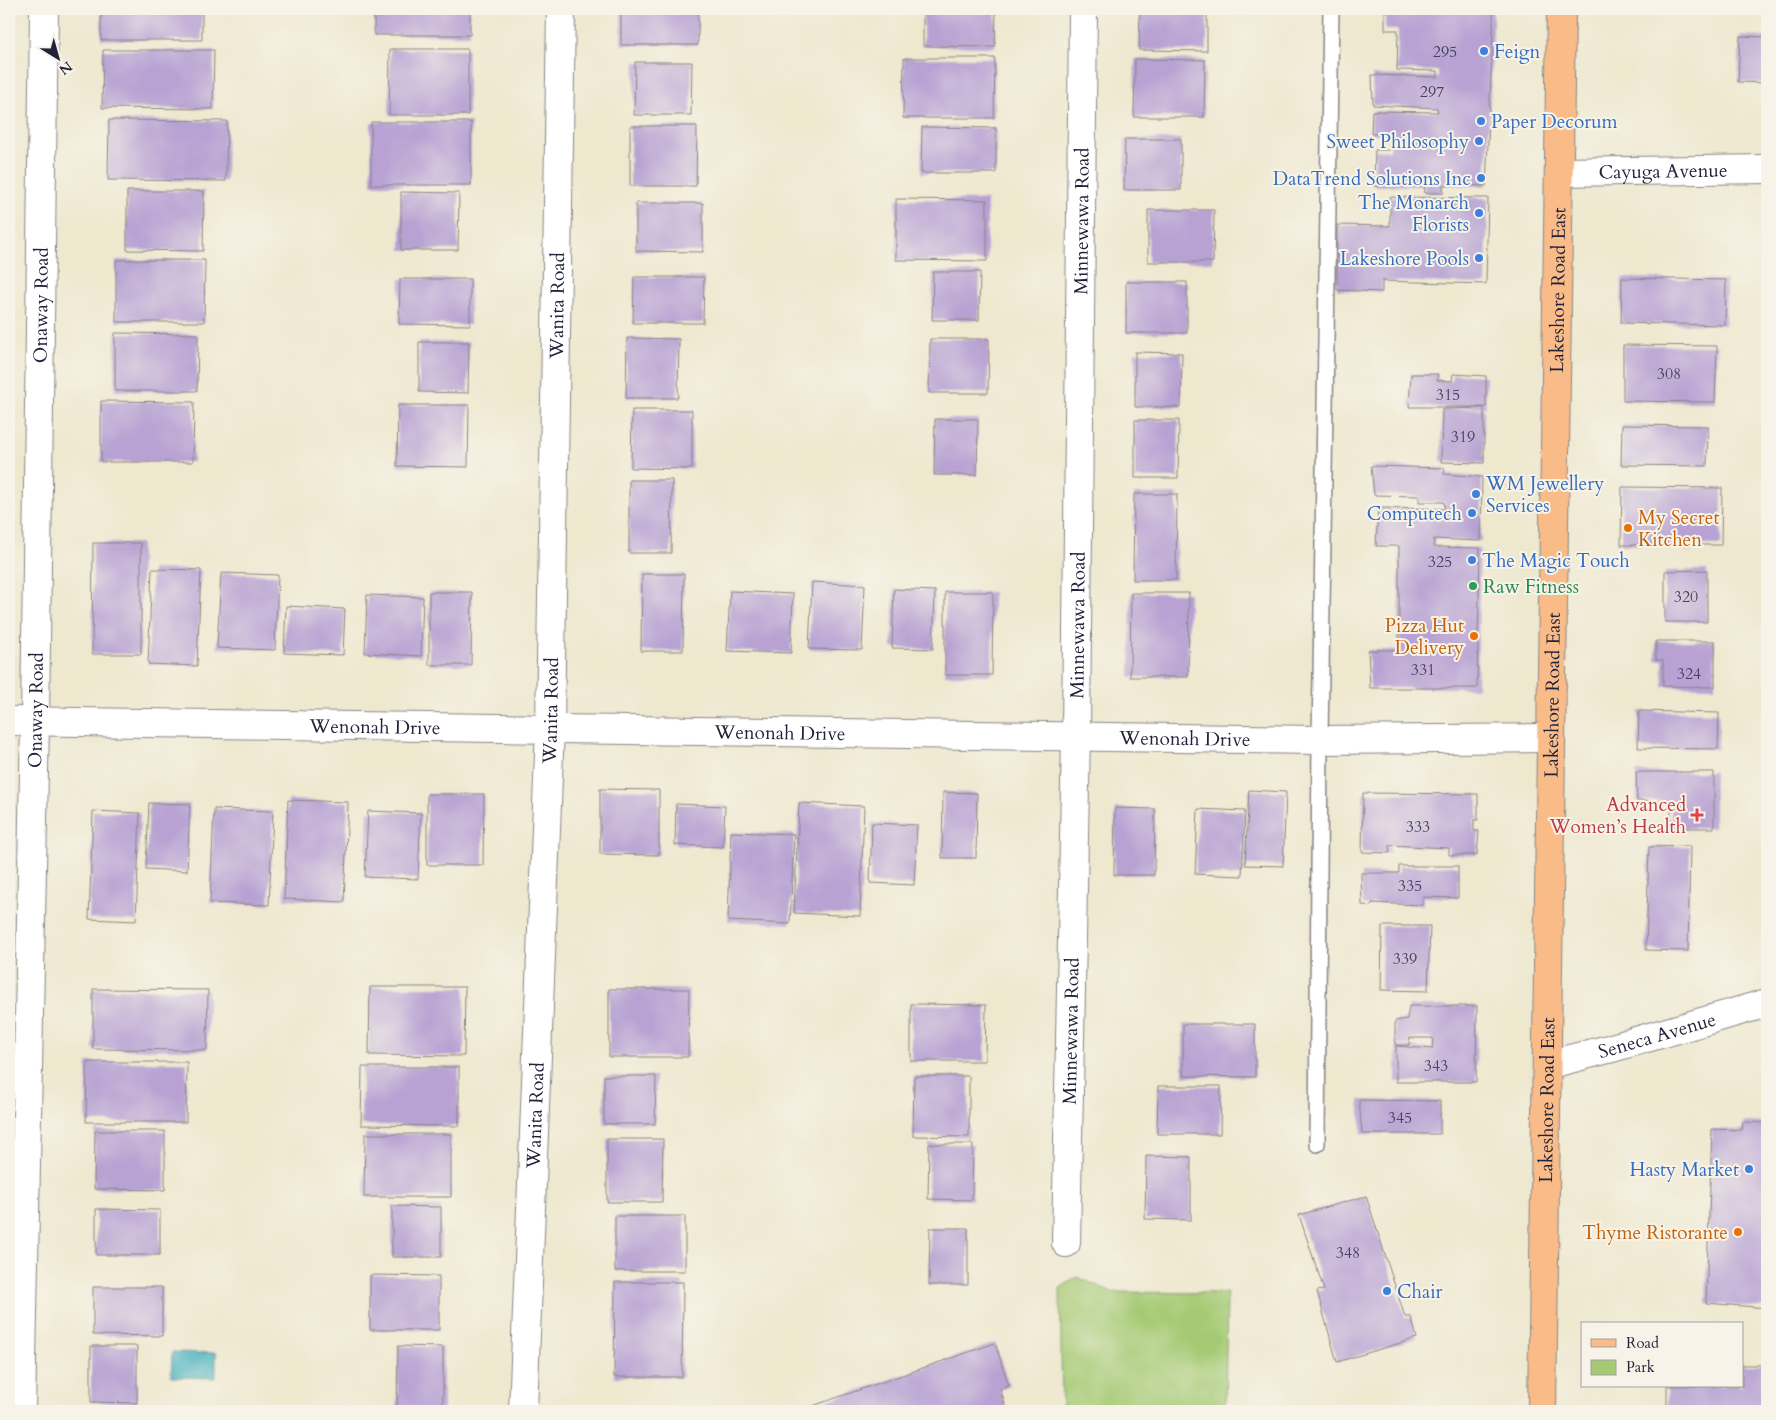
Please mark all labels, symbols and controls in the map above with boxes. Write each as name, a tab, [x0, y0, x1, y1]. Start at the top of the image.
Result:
north arrow	[32, 32, 82, 82]
place label: Feign	[1494, 39, 1540, 65]
house number: 295	[1433, 41, 1457, 63]
marker: Feign	[1478, 45, 1490, 57]
text: N	[55, 57, 76, 79]
house number: 297	[1420, 81, 1444, 103]
place label: Paper Decorum	[1491, 109, 1619, 135]
marker: Paper Decorum	[1475, 115, 1487, 127]
place label: Sweet Philosophy	[1327, 129, 1469, 155]
marker: Sweet Philosophy	[1473, 135, 1485, 147]
street label: Minnewawa Road	[1068, 147, 1096, 295]
street label: Cayuga Avenue	[1598, 158, 1728, 185]
place label: DataTrend Solutions Inc	[1273, 166, 1471, 192]
marker: DataTrend Solutions Inc	[1475, 172, 1487, 184]
place label: The Monarch Florists	[1358, 190, 1470, 238]
marker: The Monarch Florists	[1473, 207, 1485, 219]
street label: Lakeshore Road East	[1544, 207, 1572, 373]
place label: Lakeshore Pools	[1340, 246, 1469, 272]
street label: Onaway Road	[28, 247, 55, 363]
street label: Wanita Road	[544, 252, 571, 360]
marker: Lakeshore Pools	[1473, 252, 1485, 264]
house number: 308	[1657, 363, 1681, 385]
house number: 315	[1436, 384, 1460, 406]
house number: 319	[1451, 426, 1475, 448]
place label: WM Jewellery Services	[1485, 471, 1604, 519]
marker: WM Jewellery Services	[1470, 488, 1482, 500]
place label: Computech	[1367, 501, 1463, 527]
place label: My Secret Kitchen	[1638, 505, 1719, 553]
marker: Computech	[1466, 507, 1478, 519]
marker: My Secret Kitchen	[1622, 522, 1634, 534]
place label: The Magic Touch	[1482, 548, 1630, 574]
street label: Minnewawa Road	[1064, 551, 1092, 699]
house number: 325	[1428, 551, 1452, 573]
marker: The Magic Touch	[1466, 554, 1478, 566]
place label: Raw Fitness	[1483, 574, 1579, 600]
marker: Raw Fitness	[1467, 580, 1479, 592]
house number: 320	[1674, 586, 1698, 608]
street label: Lakeshore Road East	[1539, 612, 1567, 778]
place label: Pizza Hut Delivery	[1385, 613, 1464, 661]
marker: Pizza Hut Delivery	[1468, 630, 1480, 642]
street label: Onaway Road	[22, 652, 50, 768]
street label: Wanita Road	[537, 657, 565, 765]
house number: 331	[1411, 659, 1435, 681]
house number: 324	[1677, 663, 1701, 685]
street label: Wenonah Drive	[308, 713, 441, 741]
street label: Wenonah Drive	[713, 719, 846, 747]
street label: Wenonah Drive	[1118, 725, 1251, 753]
place label: Advanced Women’s Health	[1549, 792, 1687, 840]
marker: Advanced Women’s Health	[1690, 808, 1704, 822]
house number: 333	[1406, 816, 1430, 838]
house number: 335	[1398, 875, 1422, 897]
house number: 339	[1393, 948, 1417, 970]
street label: Minnewawa Road	[1057, 957, 1086, 1105]
street label: Seneca Avenue	[1596, 1007, 1719, 1065]
street label: Lakeshore Road East	[1533, 1017, 1561, 1183]
house number: 343	[1424, 1055, 1448, 1077]
street label: Wanita Road	[521, 1062, 551, 1170]
house number: 345	[1388, 1107, 1412, 1129]
place label: Hasty Market	[1630, 1157, 1739, 1183]
marker: Hasty Market	[1743, 1163, 1755, 1175]
place label: Thyme Ristorante	[1582, 1220, 1728, 1246]
marker: Thyme Ristorante	[1732, 1226, 1744, 1238]
house number: 348	[1336, 1242, 1360, 1264]
place label: Chair	[1397, 1279, 1443, 1305]
marker: Chair	[1381, 1285, 1393, 1297]
legend	[1581, 1322, 1744, 1388]
text: Road	[1626, 1333, 1659, 1353]
text: Park	[1626, 1357, 1655, 1377]

